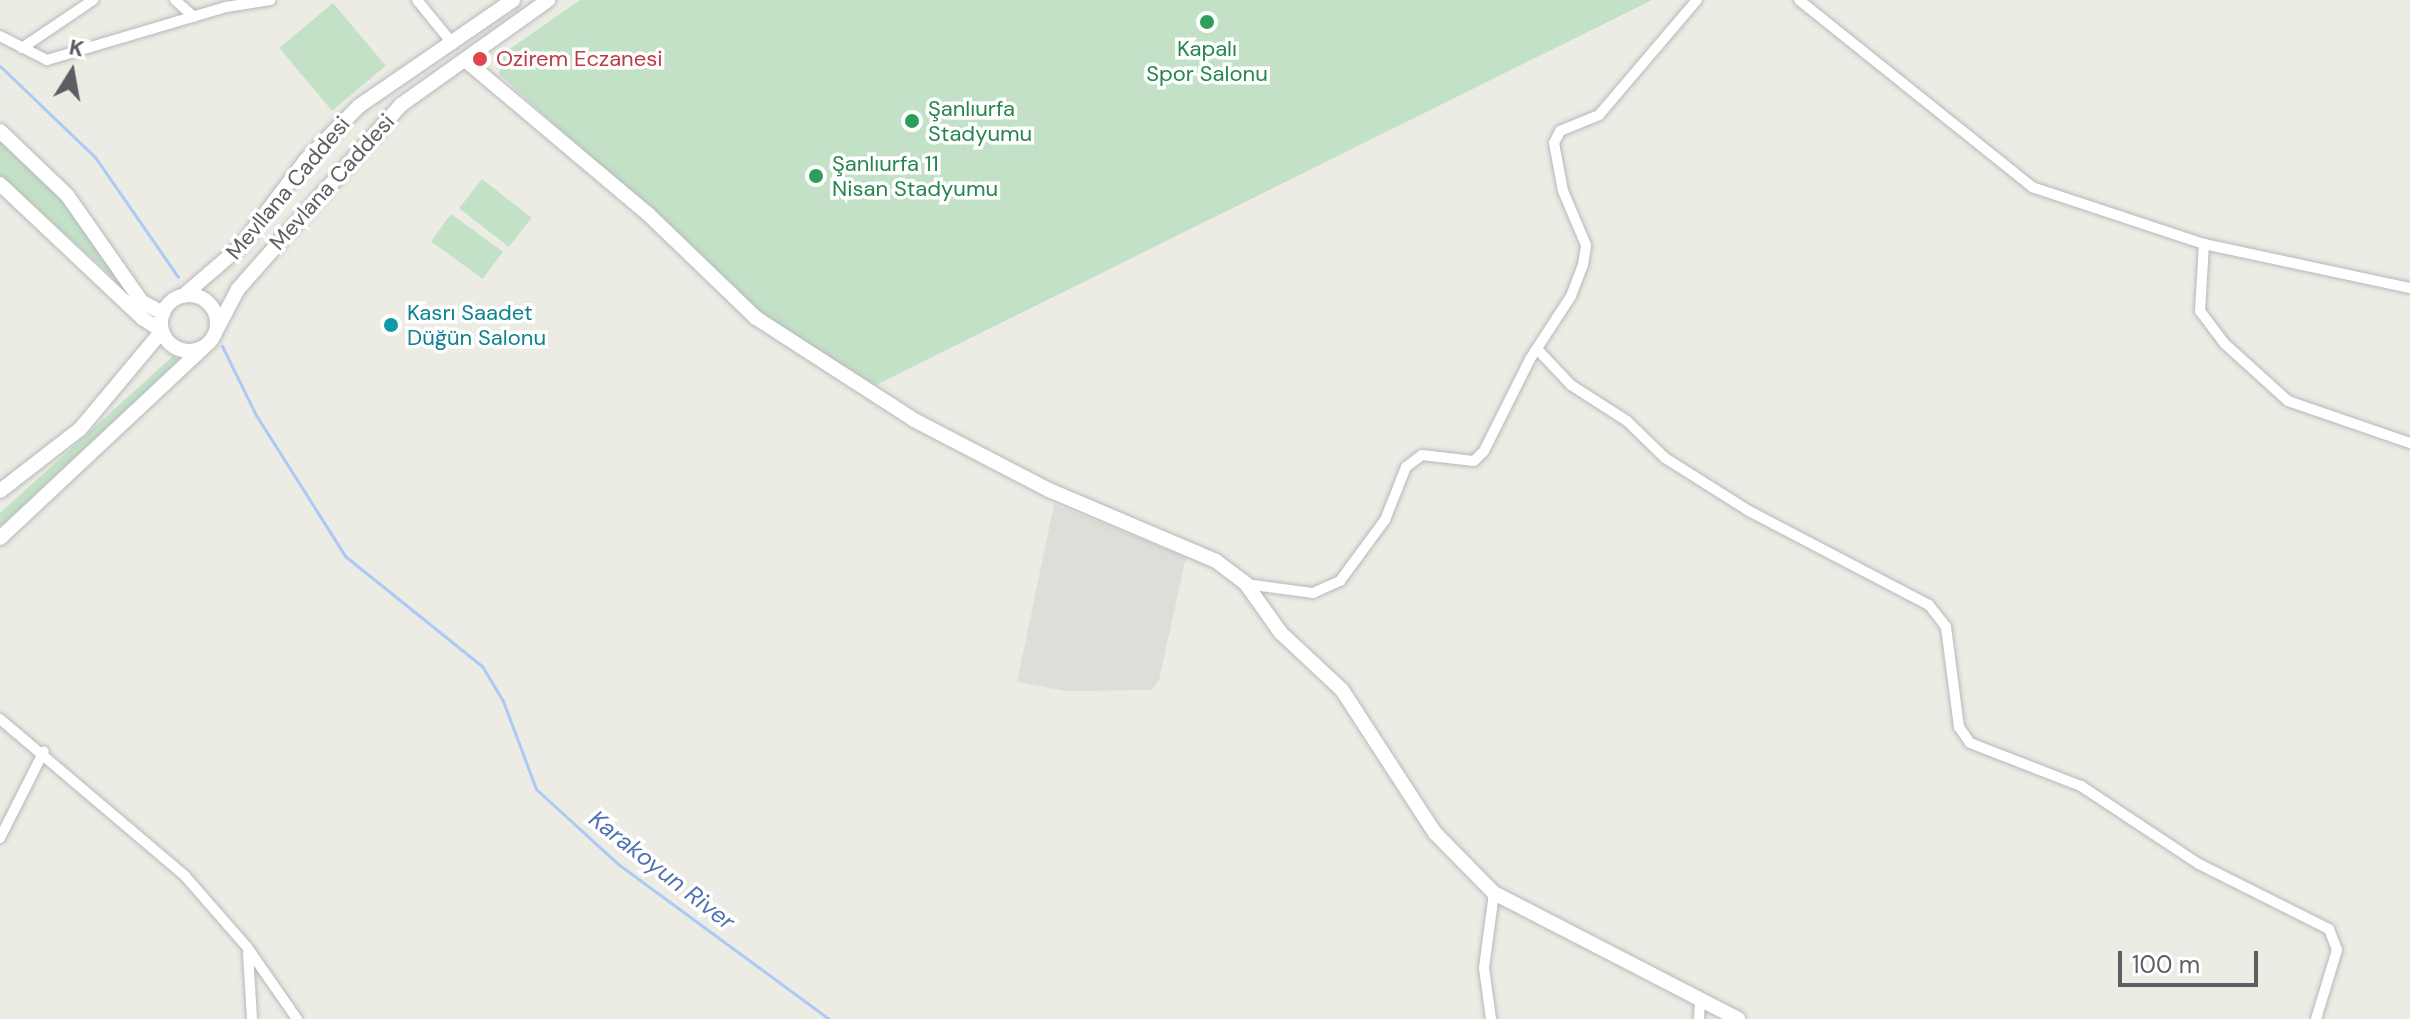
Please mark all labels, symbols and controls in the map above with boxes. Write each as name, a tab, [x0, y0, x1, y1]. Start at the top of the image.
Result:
marker: Kapalı Spor Salonu	[1198, 13, 1216, 31]
north arrow	[32, 32, 112, 112]
text: K	[67, 32, 86, 64]
place label: Kapalı Spor Salonu	[1146, 35, 1268, 86]
place label: Ozirem Eczanesi	[496, 46, 663, 72]
marker: Ozirem Eczanesi	[471, 50, 489, 68]
place label: Şanlıurfa Stadyumu	[928, 95, 1032, 146]
street label: Mevlana Caddesi	[264, 109, 400, 255]
street label: Mevllana Caddesi	[221, 111, 355, 265]
marker: Şanlıurfa Stadyumu	[903, 112, 921, 130]
place label: Şanlıurfa 11 Nisan Stadyumu	[832, 150, 998, 202]
marker: Şanlıurfa 11 Nisan Stadyumu	[807, 167, 825, 185]
place label: Kasrı Saadet Düğün Salonu	[407, 299, 546, 350]
marker: Kasrı Saadet Düğün Salonu	[382, 316, 400, 334]
water label: Karakoyun River	[583, 804, 741, 936]
scale bar	[2122, 935, 2262, 985]
text: 100 m	[2132, 949, 2200, 980]

